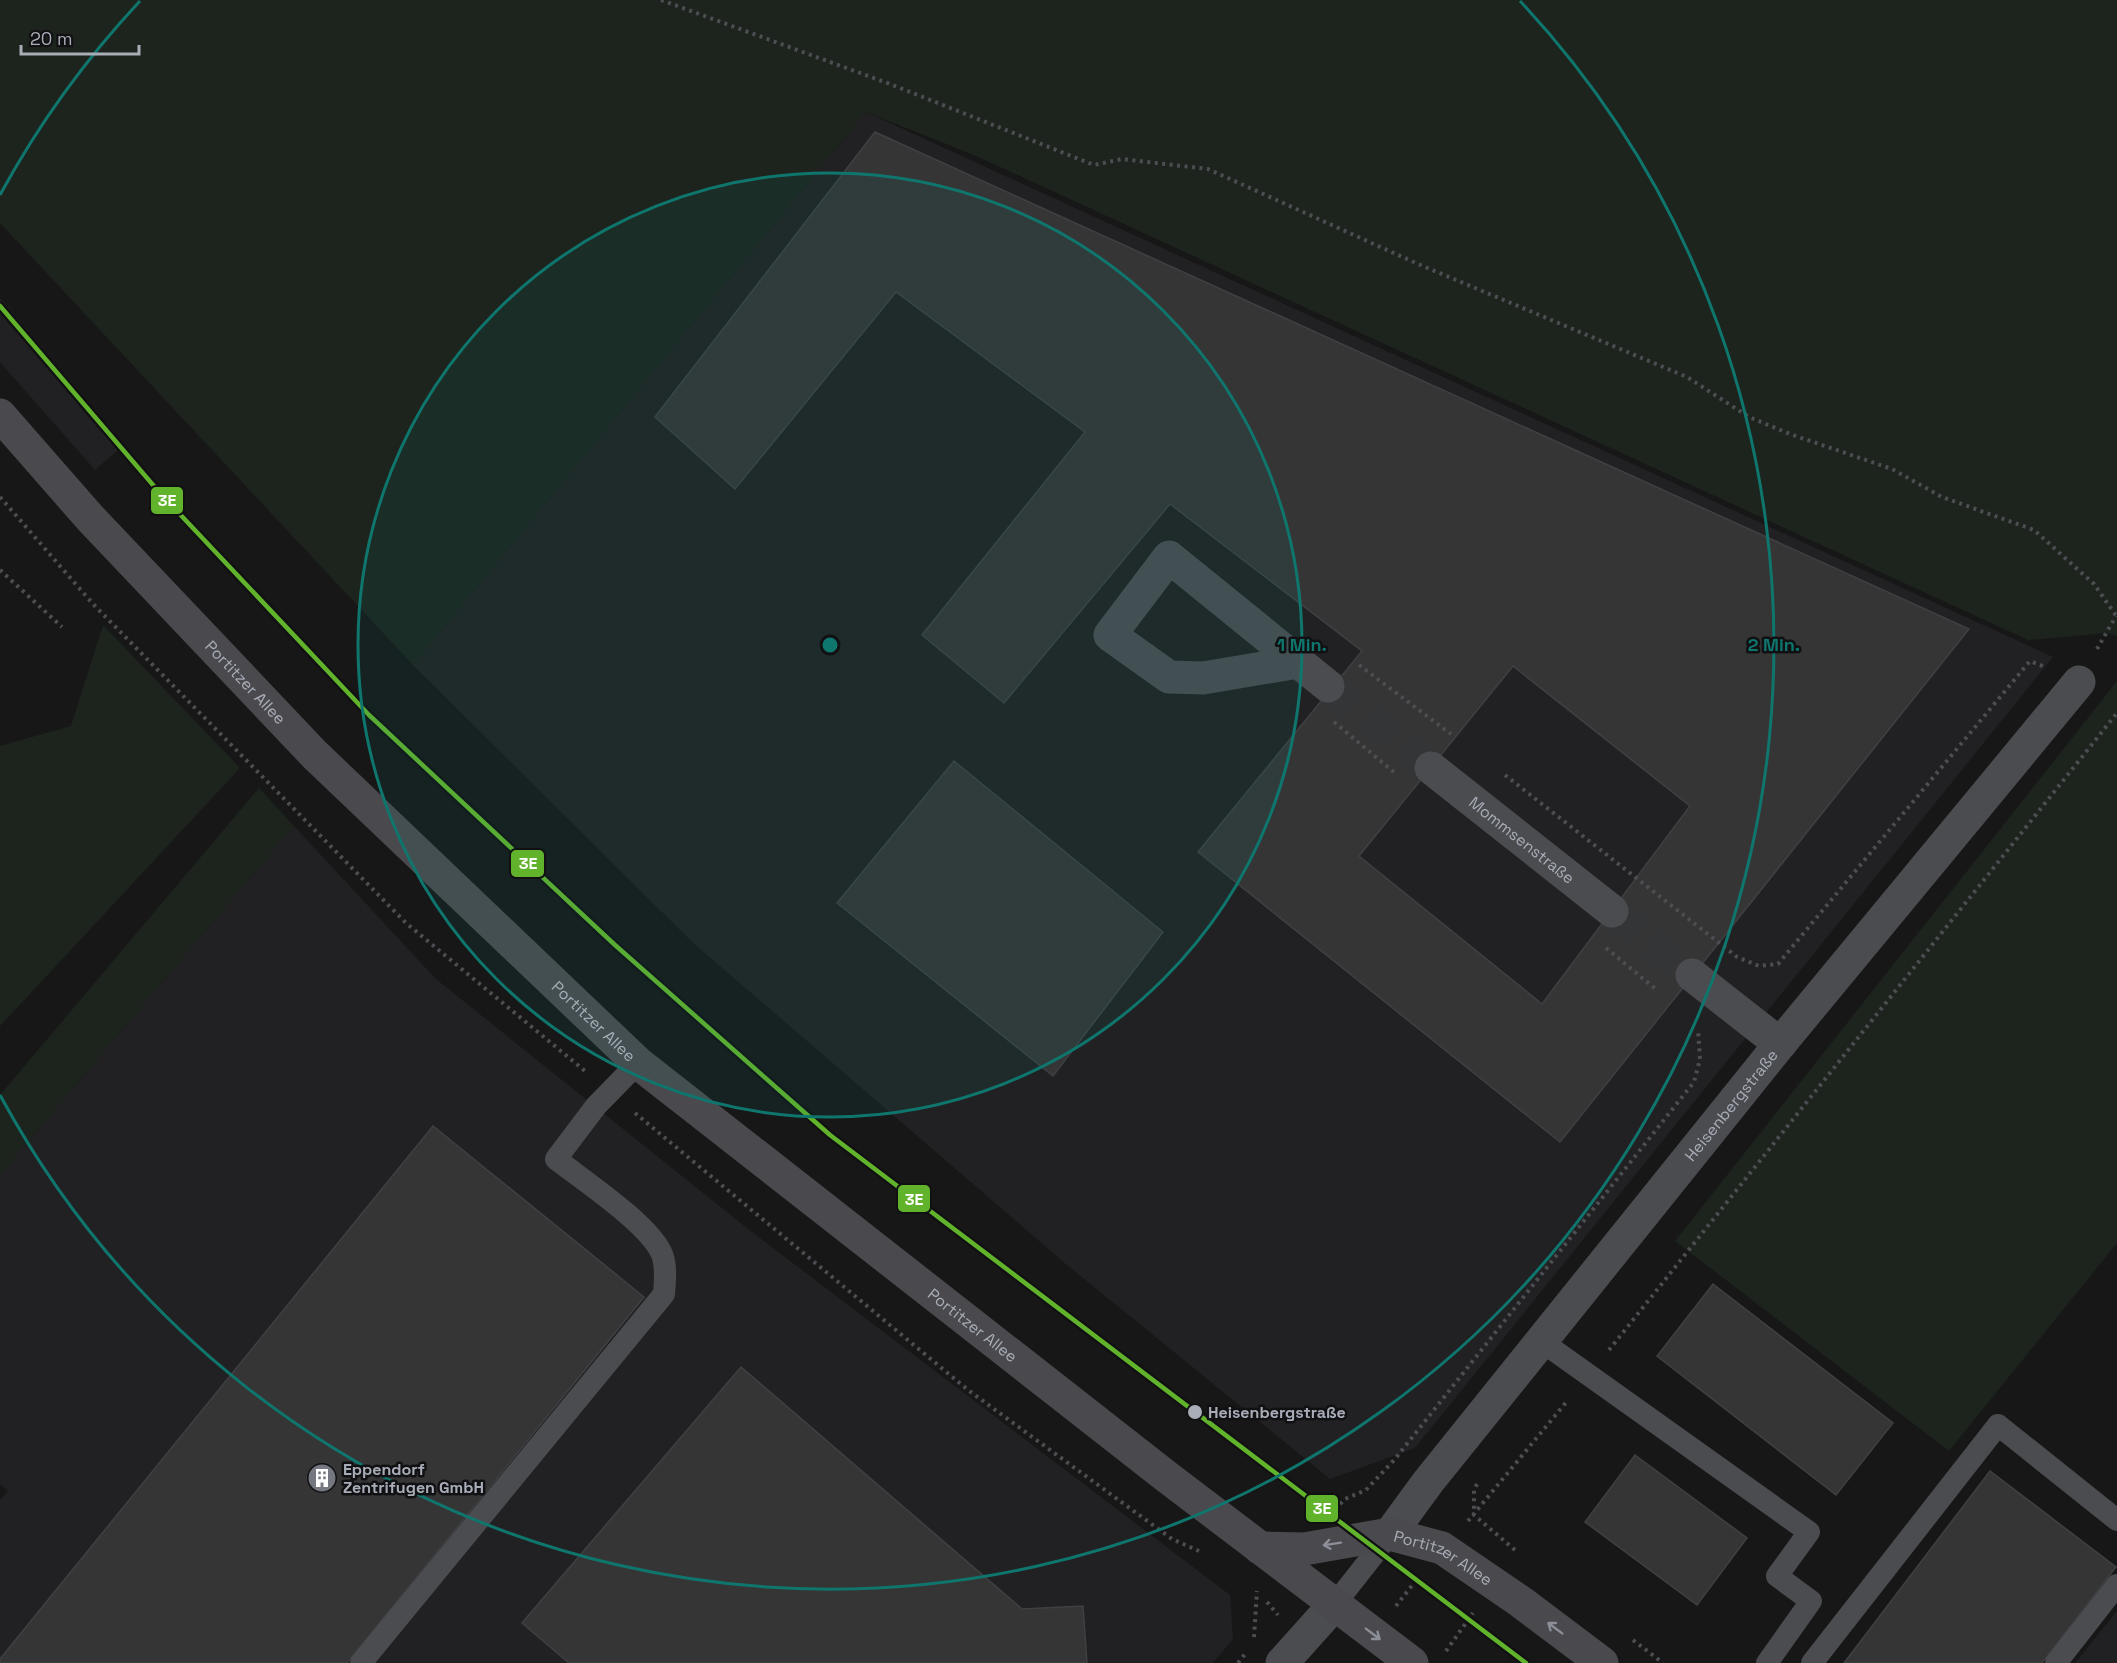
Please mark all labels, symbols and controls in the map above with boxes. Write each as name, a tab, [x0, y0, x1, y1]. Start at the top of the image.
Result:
scale bar	[21, 18, 140, 56]
text: 20 m	[30, 27, 73, 50]
line badge: 3E	[150, 486, 184, 515]
text: 3E	[158, 490, 176, 511]
text: 1 Min.	[1277, 633, 1327, 656]
text: 2 Min.	[1748, 633, 1800, 656]
centre of rings	[820, 635, 840, 655]
street label: Portitzer Allee	[201, 636, 291, 729]
street label: Mommsenstraße	[1465, 792, 1579, 888]
line badge: 3E	[510, 849, 545, 878]
text: 3E	[519, 853, 537, 874]
street label: Portitzer Allee	[547, 976, 640, 1066]
street label: Heisenbergstraße	[1680, 1045, 1782, 1165]
line badge: 3E	[897, 1184, 931, 1213]
text: 3E	[905, 1189, 923, 1210]
street label: Portitzer Allee	[924, 1283, 1022, 1367]
place label: Heisenbergstraße	[1208, 1402, 1346, 1423]
marker: Heisenbergstraße	[1186, 1403, 1204, 1421]
place label: Eppendorf Zentrifugen GmbH	[343, 1459, 484, 1498]
building icon: Eppendorf Zentrifugen GmbH	[306, 1462, 338, 1494]
line badge: 3E	[1305, 1494, 1339, 1523]
text: 3E	[1313, 1498, 1331, 1519]
street label: Portitzer Allee	[1392, 1525, 1497, 1590]
one-way arrow	[1323, 1539, 1343, 1550]
one-way arrow	[1548, 1621, 1564, 1634]
one-way arrow	[1365, 1627, 1381, 1640]

